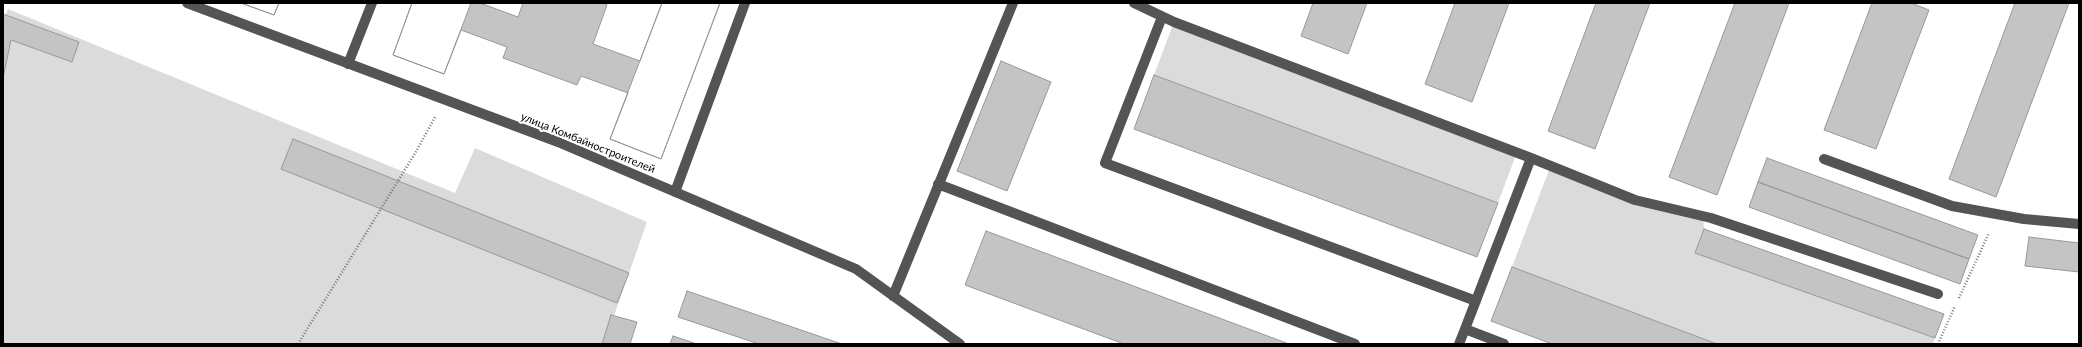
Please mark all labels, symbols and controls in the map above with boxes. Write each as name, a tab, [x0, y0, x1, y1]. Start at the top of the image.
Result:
street label: улица Комбайностроителей	[519, 110, 657, 176]

